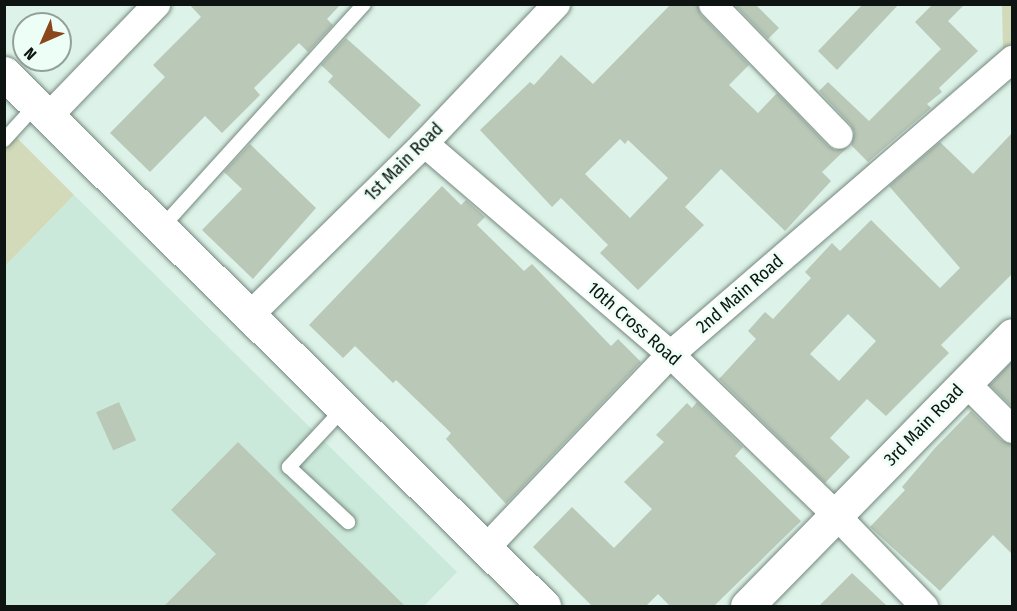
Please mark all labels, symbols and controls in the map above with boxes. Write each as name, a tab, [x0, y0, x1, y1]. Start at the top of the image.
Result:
north arrow	[12, 12, 72, 72]
text: N	[20, 44, 40, 64]
street label: 1st Main Road	[360, 118, 448, 206]
street label: 2nd Main Road	[692, 250, 788, 338]
street label: 10th Cross Road	[583, 278, 685, 370]
street label: 3rd Main Road	[880, 380, 968, 470]

